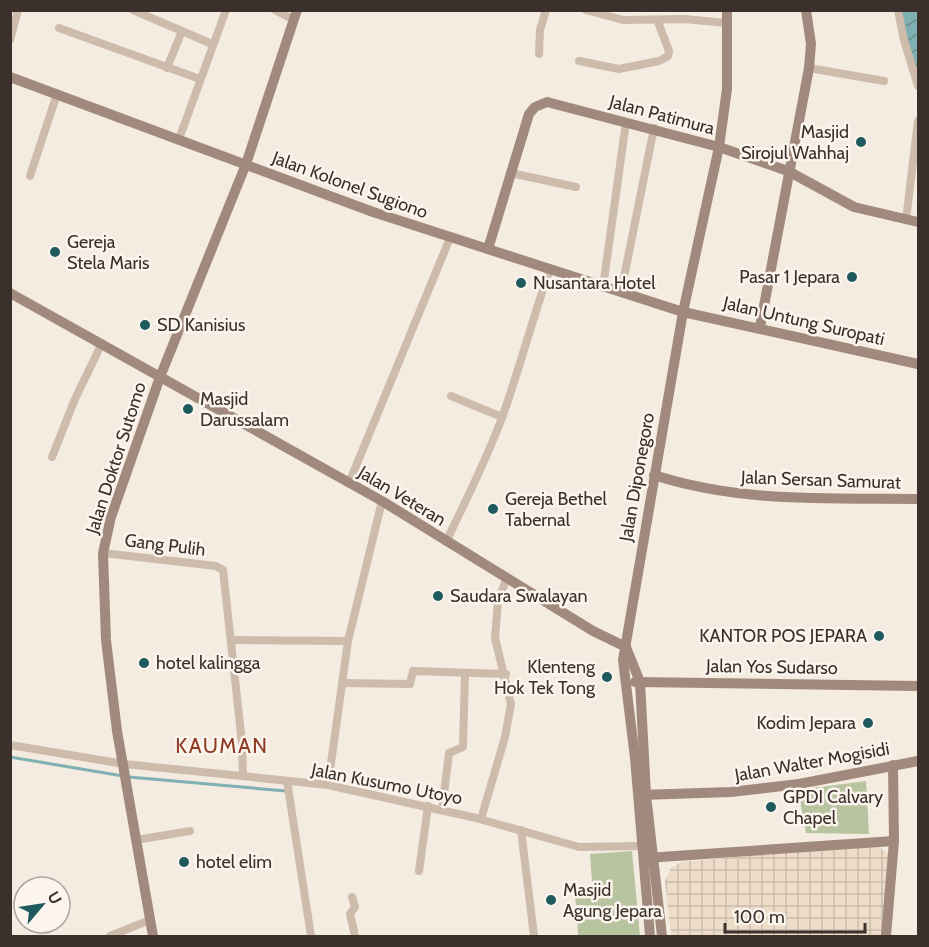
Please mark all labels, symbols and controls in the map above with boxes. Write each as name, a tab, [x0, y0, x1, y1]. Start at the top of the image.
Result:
street label: Jalan Patimura	[606, 90, 717, 140]
place label: Masjid Sirojul Wahhaj	[741, 121, 849, 164]
marker: Masjid Sirojul Wahhaj	[854, 135, 868, 149]
street label: Jalan Kolonel Sugiono	[268, 146, 431, 223]
place label: Gereja Stela Maris	[67, 231, 150, 274]
marker: Gereja Stela Maris	[48, 245, 62, 259]
place label: Pasar 1 Jepara	[739, 266, 840, 288]
marker: Pasar 1 Jepara	[845, 270, 859, 284]
place label: Nusantara Hotel	[533, 272, 656, 294]
marker: Nusantara Hotel	[514, 276, 528, 290]
street label: Jalan Untung Suropati	[720, 292, 887, 350]
place label: SD Kanisius	[157, 314, 246, 336]
marker: SD Kanisius	[138, 318, 152, 332]
street label: Jalan Doktor Sutomo	[81, 379, 151, 538]
place label: Masjid Darussalam	[200, 388, 289, 431]
marker: Masjid Darussalam	[181, 402, 195, 416]
street label: Jalan Diponegoro	[615, 411, 659, 544]
street label: Jalan Veteran	[353, 461, 450, 531]
street label: Jalan Sersan Samurat	[740, 466, 901, 494]
place label: Gereja Bethel Tabernal	[505, 488, 607, 531]
marker: Gereja Bethel Tabernal	[486, 502, 500, 516]
street label: Gang Pulih	[123, 529, 207, 561]
place label: Saudara Swalayan	[450, 585, 588, 607]
marker: Saudara Swalayan	[431, 589, 445, 603]
place label: KANTOR POS JEPARA	[699, 625, 867, 647]
marker: KANTOR POS JEPARA	[872, 629, 886, 643]
place label: hotel kalingga	[156, 652, 261, 674]
street label: Jalan Yos Sudarso	[705, 655, 838, 679]
marker: hotel kalingga	[137, 656, 151, 670]
place label: Klenteng Hok Tek Tong	[494, 656, 596, 699]
marker: Klenteng Hok Tek Tong	[600, 670, 614, 684]
place label: Kodim Jepara	[756, 712, 856, 734]
marker: Kodim Jepara	[861, 716, 875, 730]
district label: KAUMAN	[175, 733, 269, 758]
street label: Jalan Walter Mogisidi	[732, 738, 891, 787]
street label: Jalan Kusumo Utoyo	[309, 758, 464, 809]
place label: GPDI Calvary Chapel	[783, 786, 883, 829]
marker: GPDI Calvary Chapel	[764, 800, 778, 814]
place label: hotel elim	[196, 851, 272, 873]
marker: hotel elim	[177, 855, 191, 869]
north arrow	[12, 875, 72, 935]
place label: Masjid Agung Jepara	[563, 879, 662, 922]
text: U	[44, 888, 66, 908]
marker: Masjid Agung Jepara	[544, 893, 558, 907]
scale bar	[725, 896, 864, 934]
text: 100 m	[734, 906, 785, 928]

